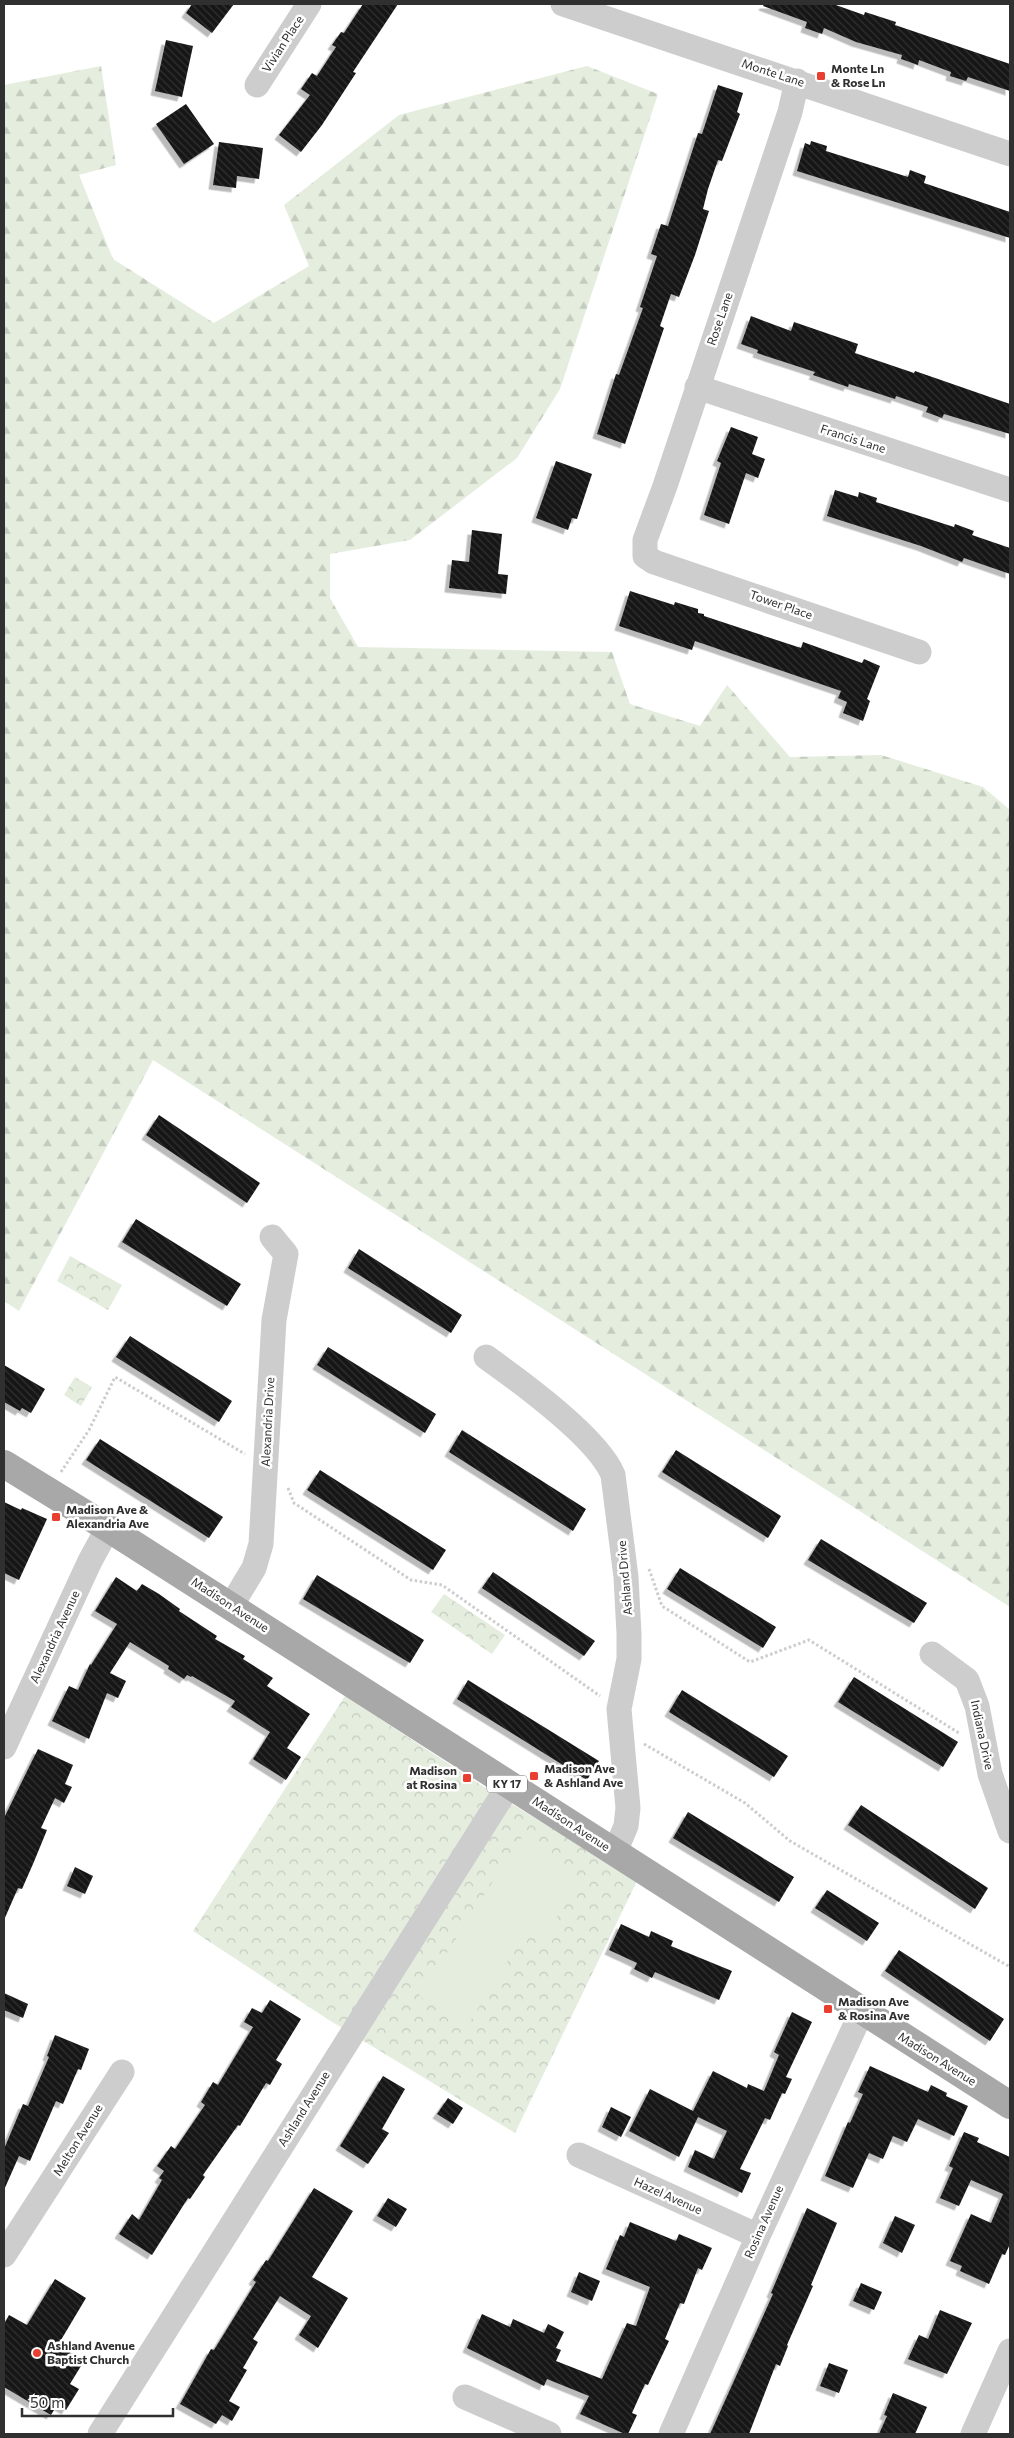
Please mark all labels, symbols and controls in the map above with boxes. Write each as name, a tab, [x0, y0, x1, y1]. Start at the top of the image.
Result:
street label: Vivian Place	[259, 12, 306, 75]
street label: Monte Lane	[740, 55, 807, 89]
place label: Monte Ln & Rose Ln	[831, 61, 886, 89]
marker: Monte Ln & Rose Ln	[815, 70, 827, 82]
street label: Rose Lane	[703, 290, 735, 347]
street label: Francis Lane	[819, 421, 888, 455]
street label: Tower Place	[748, 587, 815, 621]
street label: Alexandria Drive	[258, 1377, 276, 1467]
place label: Madison Ave & Alexandria Ave	[66, 1502, 149, 1530]
marker: Madison Ave & Alexandria Ave	[50, 1511, 62, 1523]
street label: Ashland Drive	[614, 1540, 634, 1616]
street label: Madison Avenue	[189, 1574, 272, 1634]
street label: Alexandria Avenue	[26, 1588, 82, 1685]
street label: Indiana Drive	[969, 1699, 997, 1771]
place label: Madison Ave & Ashland Ave	[544, 1761, 623, 1789]
place label: Madison at Rosina	[406, 1763, 457, 1791]
marker: Madison Ave & Ashland Ave	[528, 1770, 540, 1782]
marker: Madison at Rosina	[461, 1772, 473, 1784]
road number: KY 17	[487, 1776, 527, 1792]
street label: Madison Avenue	[530, 1793, 613, 1853]
place label: Madison Ave & Rosina Ave	[838, 1994, 909, 2022]
marker: Madison Ave & Rosina Ave	[822, 2003, 834, 2015]
street label: Madison Avenue	[896, 2029, 979, 2088]
street label: Ashland Avenue	[274, 2068, 332, 2149]
street label: Melton Avenue	[49, 2101, 105, 2178]
street label: Hazel Avenue	[632, 2174, 705, 2216]
street label: Rosina Avenue	[741, 2183, 785, 2260]
place label: Ashland Avenue Baptist Church	[47, 2338, 135, 2366]
marker: Ashland Avenue Baptist Church	[31, 2347, 43, 2359]
scale bar	[22, 2386, 174, 2418]
text: 50 m	[30, 2393, 64, 2411]

